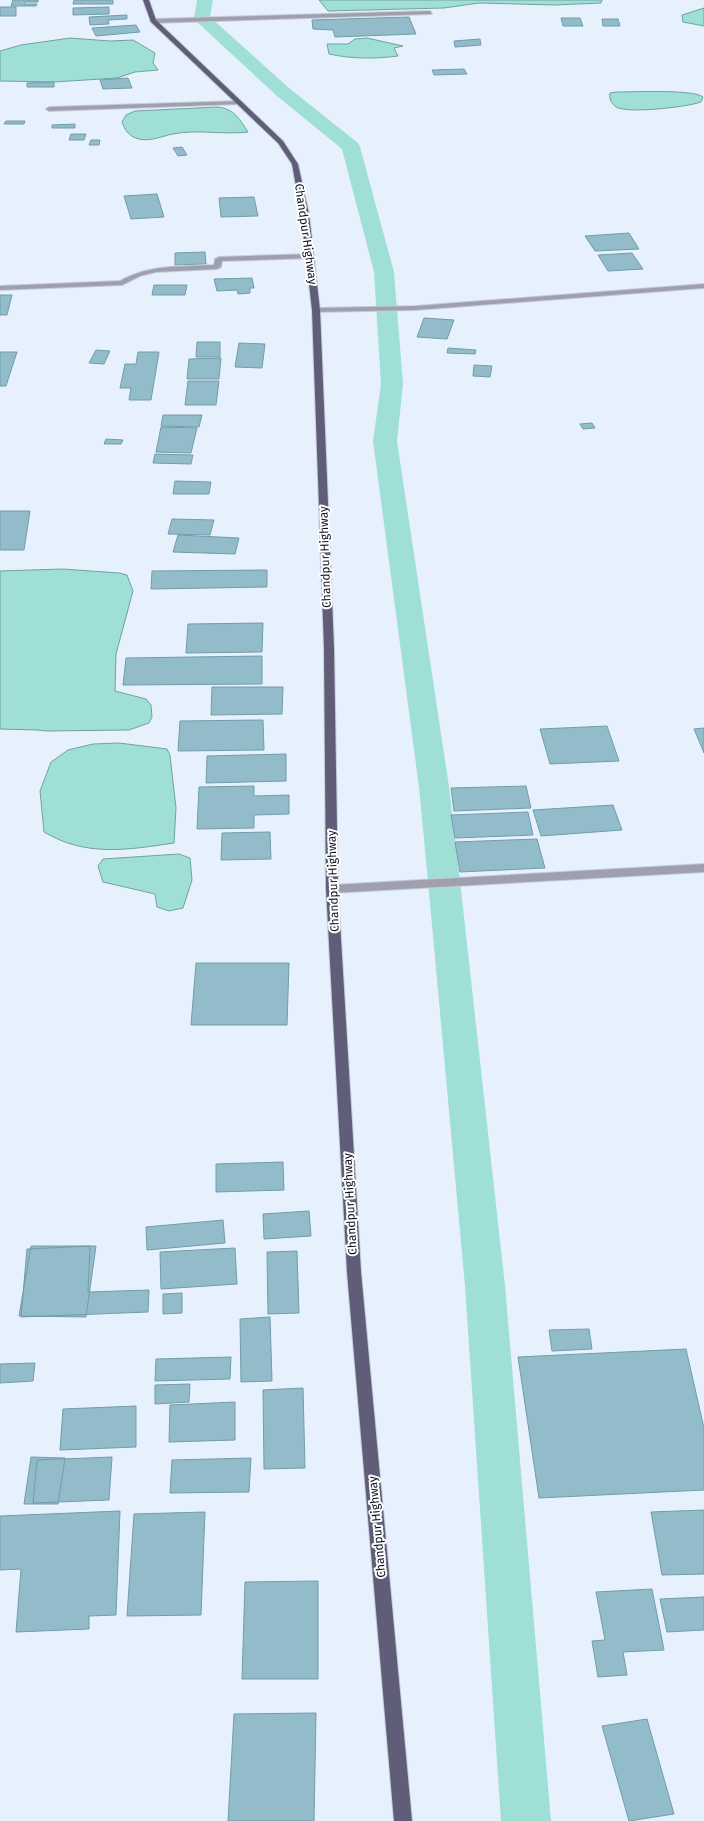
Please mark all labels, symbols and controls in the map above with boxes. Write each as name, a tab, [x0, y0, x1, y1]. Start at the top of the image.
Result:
street label: Chandpur Highway	[292, 183, 320, 285]
street label: Chandpur Highway	[316, 506, 334, 608]
street label: Chandpur Highway	[324, 830, 342, 932]
street label: Chandpur Highway	[340, 1153, 360, 1255]
street label: Chandpur Highway	[366, 1476, 388, 1578]

